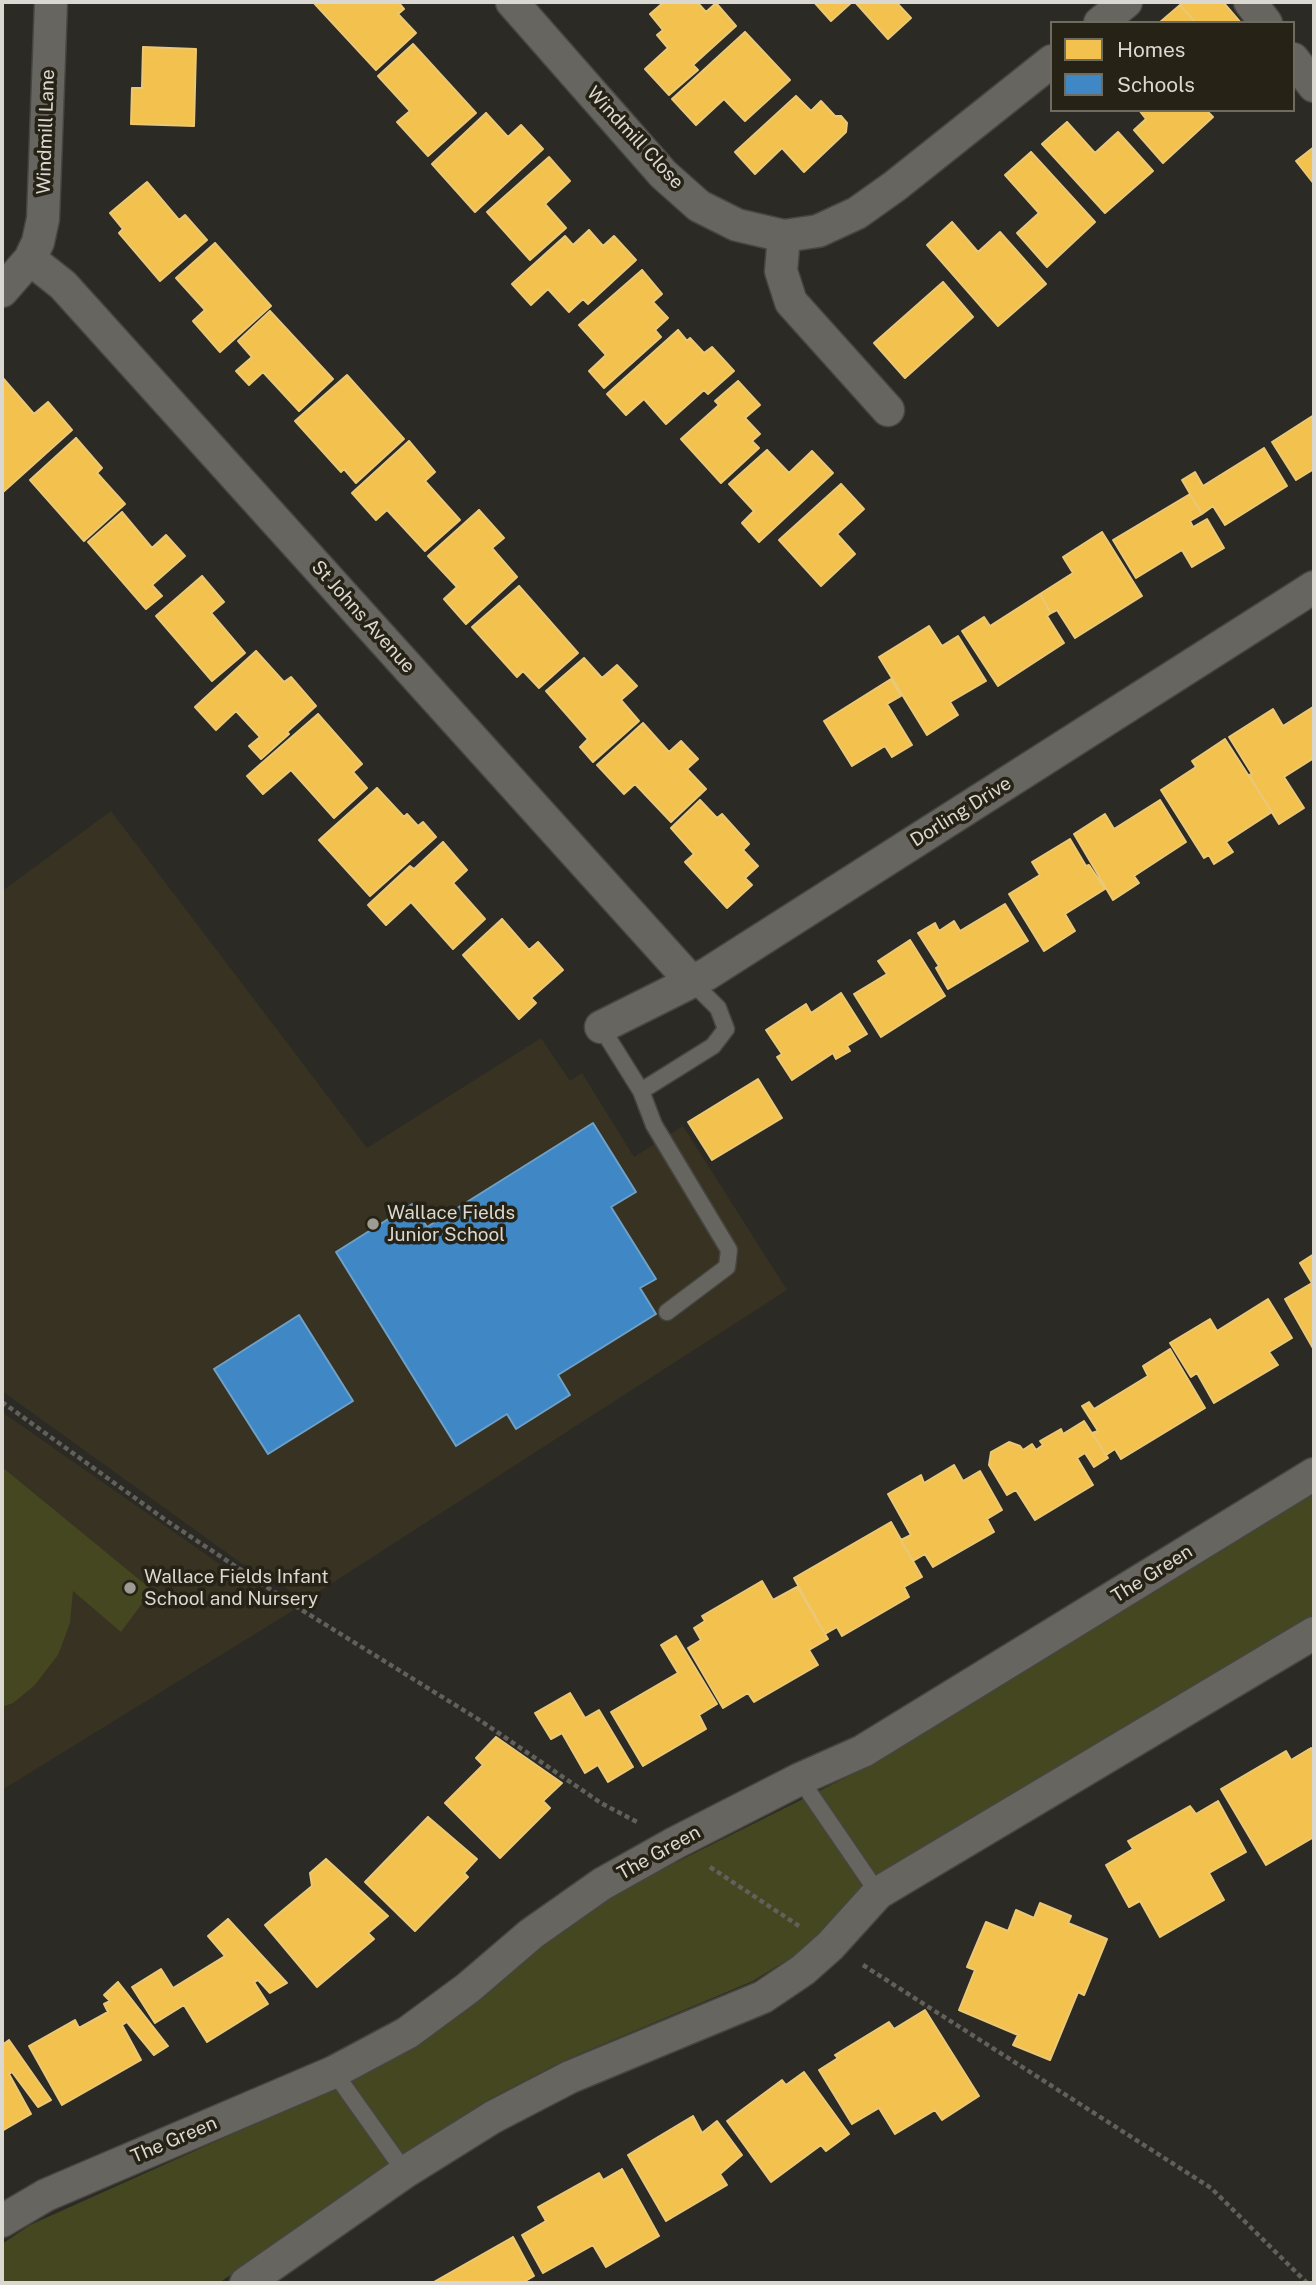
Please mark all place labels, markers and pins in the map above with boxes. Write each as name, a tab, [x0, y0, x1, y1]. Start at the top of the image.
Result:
place label: Wallace Fields Junior School	[387, 1202, 515, 1246]
marker: Wallace Fields Junior School	[365, 1216, 381, 1232]
place label: Wallace Fields Infant School and Nursery	[144, 1566, 329, 1610]
marker: Wallace Fields Infant School and Nursery	[122, 1580, 138, 1596]

